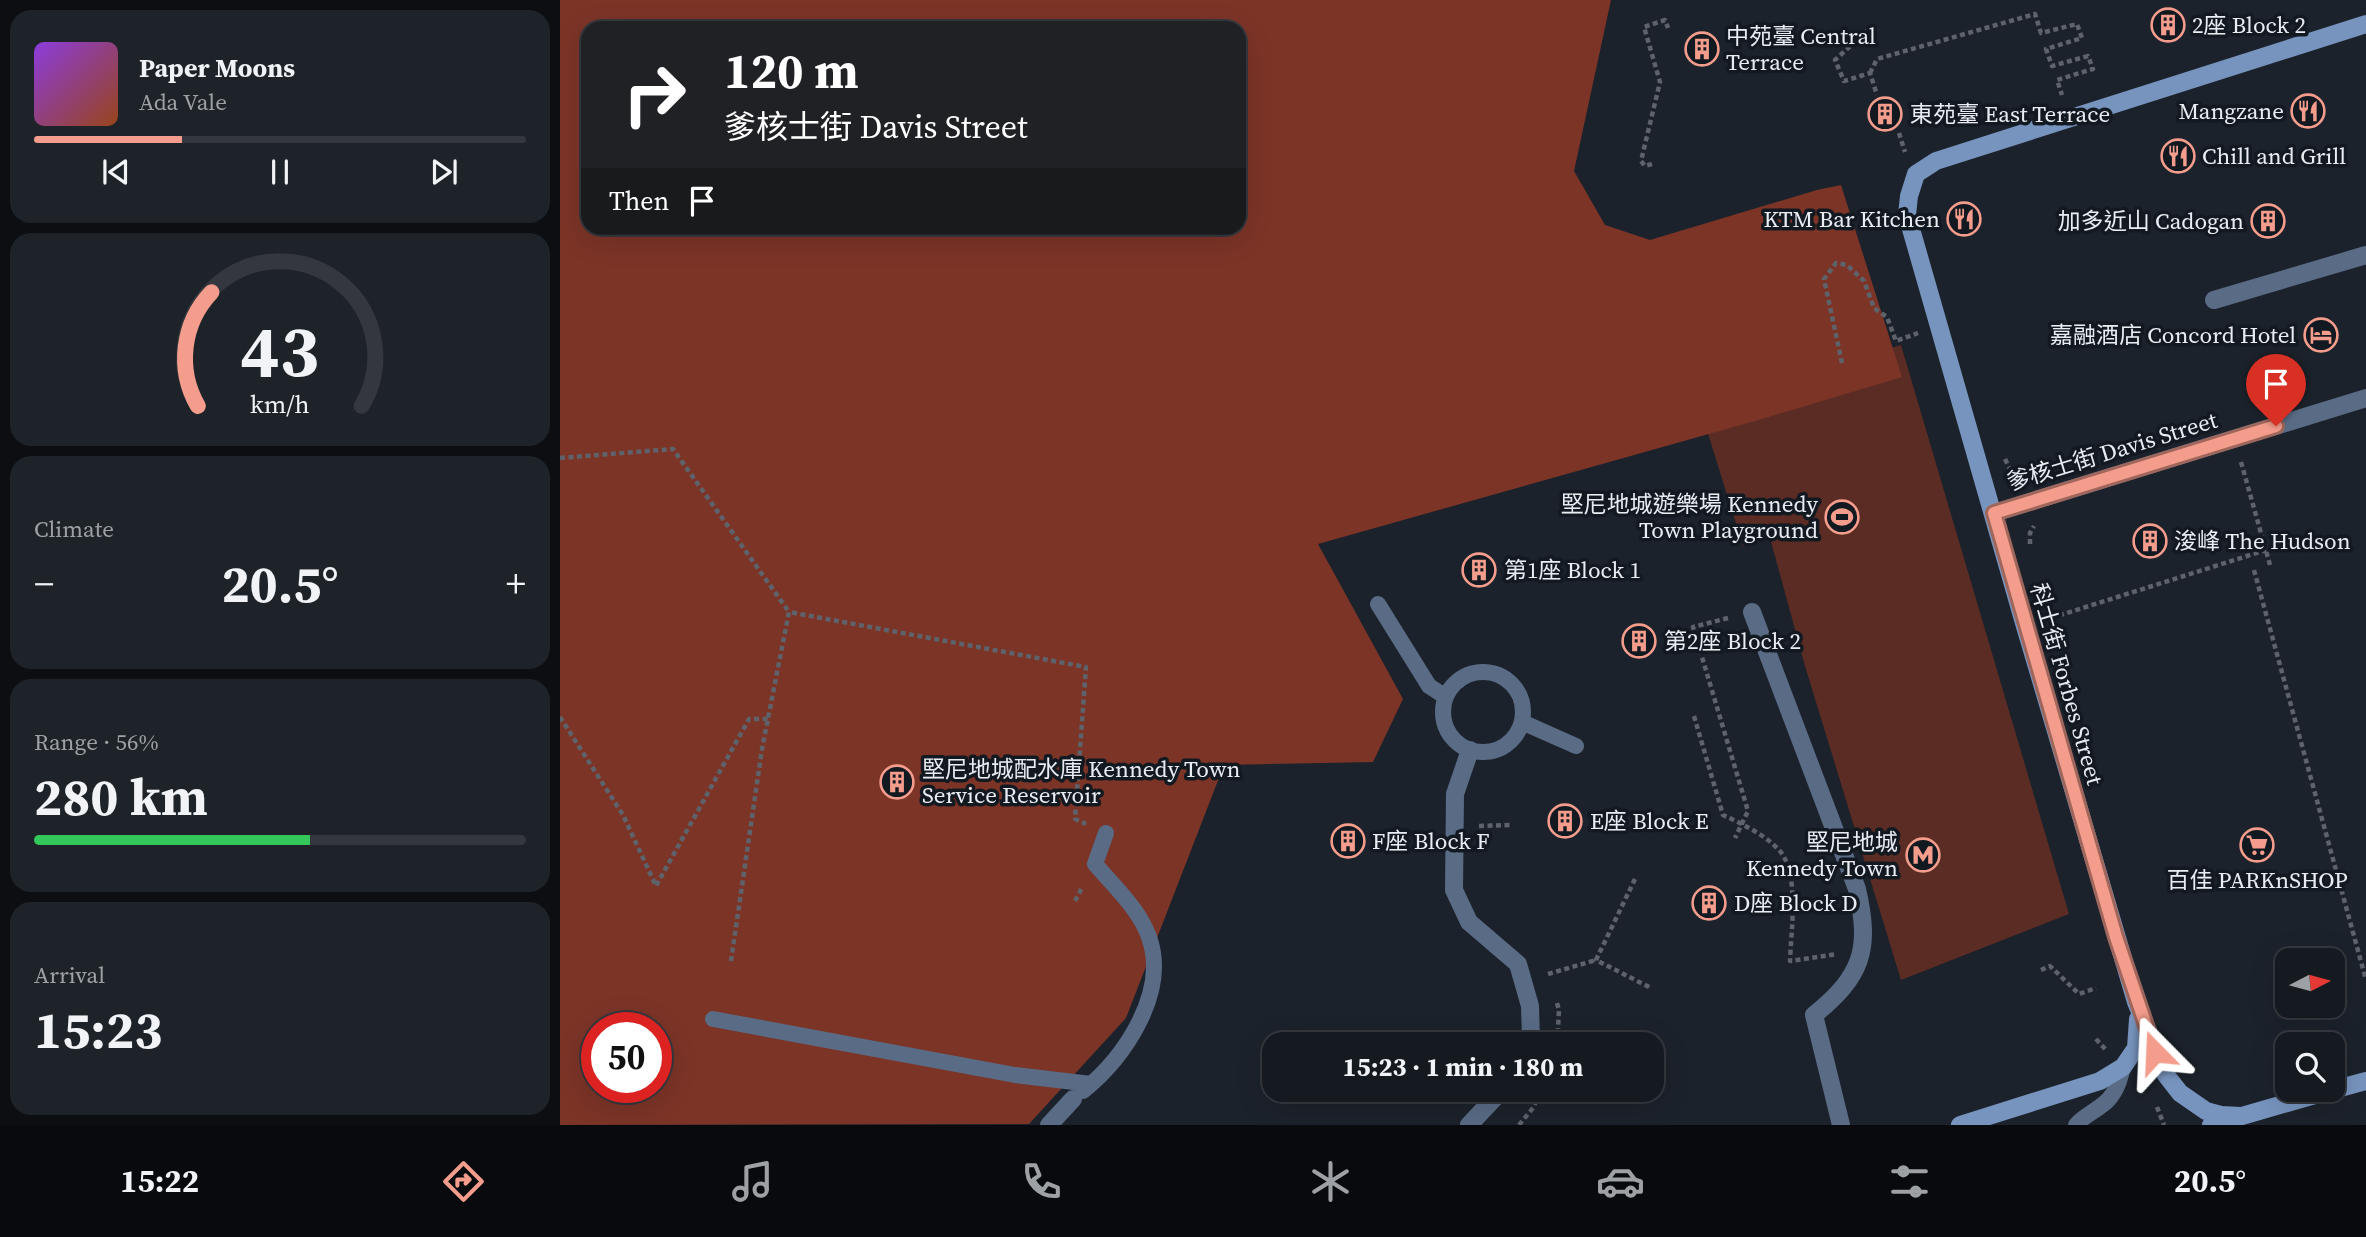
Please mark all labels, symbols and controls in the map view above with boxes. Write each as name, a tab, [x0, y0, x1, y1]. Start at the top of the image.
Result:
building icon: 2座 Block 2	[2149, 6, 2187, 44]
place label: 2座 Block 2	[2192, 9, 2306, 41]
place label: 中苑臺 Central Terrace	[1726, 20, 1876, 78]
building icon: 中苑臺 Central Terrace	[1683, 30, 1721, 68]
text: 120 m	[724, 37, 859, 104]
icon: right	[609, 49, 700, 140]
text: Paper Moons	[139, 50, 295, 86]
text: Ada Vale	[139, 86, 227, 118]
restaurant icon: Mangzane	[2289, 92, 2327, 130]
building icon: 東苑臺 East Terrace	[1866, 95, 1904, 133]
place label: Mangzane	[2179, 95, 2284, 127]
place label: 東苑臺 East Terrace	[1910, 98, 2110, 130]
text: 爹核士街 Davis Street	[724, 105, 1028, 149]
restaurant icon: Chill and Grill	[2159, 137, 2197, 175]
place label: Chill and Grill	[2202, 140, 2346, 172]
icon: previous	[97, 153, 135, 191]
icon: pause	[261, 153, 299, 191]
icon: next	[425, 153, 463, 191]
icon: arrive	[683, 182, 721, 220]
text: Then	[609, 183, 669, 219]
restaurant icon: KTM Bar Kitchen	[1945, 200, 1983, 238]
building icon: 加多近山 Cadogan	[2249, 202, 2287, 240]
place label: KTM Bar Kitchen	[1763, 203, 1940, 235]
place label: 加多近山 Cadogan	[2058, 205, 2244, 237]
text: 43	[241, 301, 319, 400]
hotel icon: 嘉融酒店 Concord Hotel	[2302, 316, 2340, 354]
place label: 嘉融酒店 Concord Hotel	[2050, 319, 2296, 351]
pin	[2246, 354, 2306, 426]
icon: arrive	[2257, 365, 2295, 403]
text: km/h	[250, 386, 310, 420]
street label: 爹核士街 Davis Street	[2003, 404, 2222, 498]
place label: 堅尼地城遊樂場 Kennedy Town Playground	[1561, 488, 1818, 546]
sports icon: 堅尼地城遊樂場 Kennedy Town Playground	[1823, 498, 1861, 536]
text: Climate	[34, 513, 114, 545]
building icon: 浚峰 The Hudson	[2131, 522, 2169, 560]
place label: 浚峰 The Hudson	[2174, 525, 2351, 557]
text: 20.5°	[221, 548, 339, 619]
building icon: 第1座 Block 1	[1460, 551, 1498, 589]
place label: 第1座 Block 1	[1504, 554, 1641, 586]
text: −	[34, 558, 54, 610]
text: +	[506, 558, 526, 610]
street label: 科士街 Forbes Street	[2023, 579, 2111, 789]
building icon: 第2座 Block 2	[1620, 622, 1658, 660]
place label: 第2座 Block 2	[1664, 625, 1801, 657]
text: Range · 56%	[34, 726, 159, 758]
place label: 堅尼地城配水庫 Kennedy Town Service Reservoir	[922, 753, 1241, 811]
text: 280 km	[34, 761, 208, 832]
building icon: 堅尼地城配水庫 Kennedy Town Service Reservoir	[878, 763, 916, 801]
building icon: E座 Block E	[1546, 802, 1584, 840]
place label: E座 Block E	[1590, 805, 1709, 837]
building icon: F座 Block F	[1329, 822, 1367, 860]
place label: F座 Block F	[1372, 825, 1490, 857]
place label: 堅尼地城 Kennedy Town	[1746, 826, 1898, 884]
supermarket icon: 百佳 PARKnSHOP	[2238, 826, 2276, 864]
metro station icon: 堅尼地城 Kennedy Town	[1904, 836, 1942, 874]
place label: 百佳 PARKnSHOP	[2166, 864, 2348, 896]
building icon: D座 Block D	[1690, 884, 1728, 922]
place label: D座 Block D	[1734, 887, 1858, 919]
north arrow	[2275, 948, 2345, 1018]
map controls	[2275, 948, 2345, 1102]
text: Arrival	[34, 959, 105, 991]
text: 15:23	[34, 994, 162, 1065]
speed limit sign: 50	[581, 1012, 672, 1103]
position arrow	[2118, 1015, 2192, 1089]
button: search	[2275, 1032, 2345, 1102]
text: 15:23 · 1 min · 180 m	[1343, 1049, 1583, 1085]
icon: directions	[439, 1157, 488, 1206]
icon: music	[728, 1157, 777, 1206]
icon: phone	[1017, 1157, 1066, 1206]
icon: climate	[1306, 1157, 1355, 1206]
icon: car	[1596, 1157, 1645, 1206]
icon: filters	[1885, 1157, 1934, 1206]
text: 15:22	[120, 1159, 199, 1203]
text: 20.5°	[2174, 1159, 2246, 1203]

